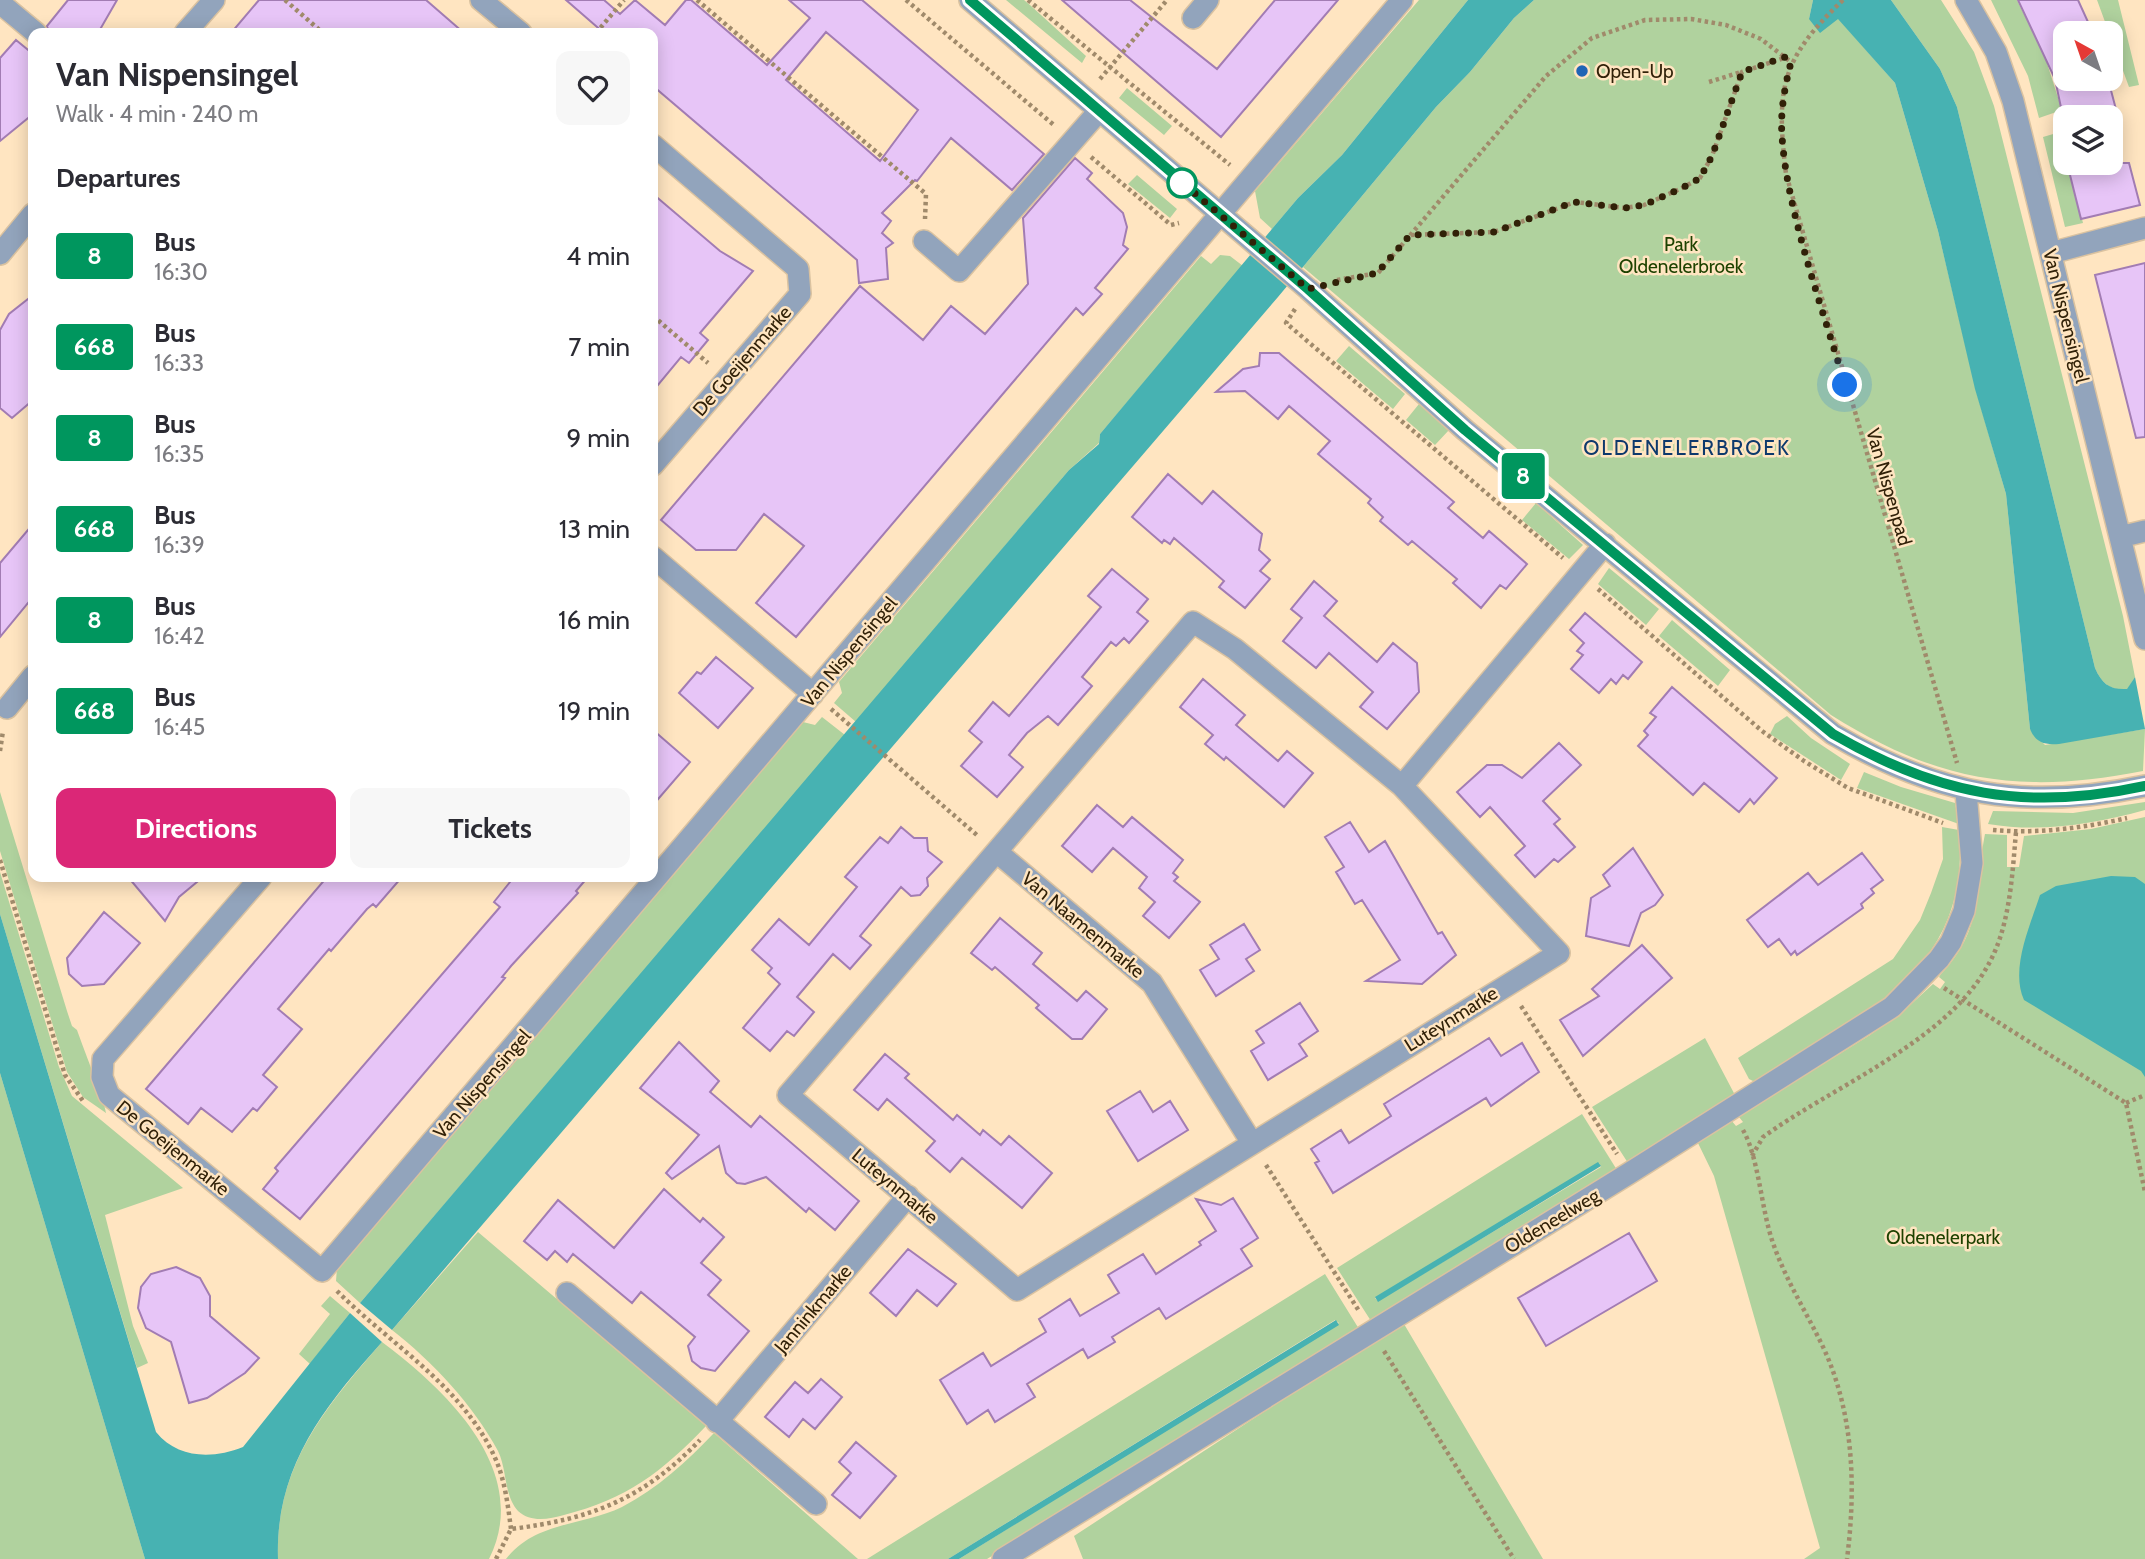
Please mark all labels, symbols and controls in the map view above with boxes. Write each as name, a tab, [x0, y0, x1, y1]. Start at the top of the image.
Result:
north arrow	[2053, 21, 2123, 91]
map controls	[2053, 21, 2123, 175]
button: heart	[556, 51, 630, 125]
text: Van Nispensingel	[56, 54, 298, 94]
place label: Open-Up	[1596, 60, 1674, 83]
marker: Open-Up	[1574, 63, 1590, 79]
text: Walk · 4 min · 240 m	[56, 100, 258, 128]
button: layers	[2053, 105, 2123, 175]
text: Departures	[56, 162, 180, 194]
unlabelled marker	[1167, 168, 1197, 198]
text: Bus	[154, 226, 195, 258]
park label: Park Oldenelerbroek	[1619, 233, 1744, 278]
text: 4 min	[566, 240, 630, 272]
text: 8	[87, 241, 102, 270]
street label: Van Nispensingel	[2038, 247, 2094, 386]
text: 16:30	[154, 258, 208, 286]
street label: De Goeijenmarke	[688, 301, 796, 421]
text: Bus	[154, 317, 195, 349]
text: 7 min	[568, 331, 630, 363]
text: 668	[74, 332, 115, 361]
text: 16:33	[154, 349, 204, 377]
your location	[1827, 367, 1862, 402]
text: Bus	[154, 408, 195, 440]
text: 9 min	[567, 422, 630, 454]
text: 8	[87, 423, 102, 452]
street label: Van Nispenpad	[1861, 426, 1917, 548]
district label: OLDENELERBROEK	[1583, 435, 1791, 460]
text: 16:35	[154, 440, 204, 468]
line badge: 8	[1500, 453, 1546, 499]
text: 8	[1516, 461, 1530, 490]
text: Bus	[154, 499, 195, 531]
text: 13 min	[559, 513, 630, 545]
text: 668	[74, 514, 115, 543]
text: 16:39	[154, 531, 205, 559]
text: Bus	[154, 590, 195, 622]
street label: Van Nispensingel	[796, 592, 902, 712]
text: 16 min	[558, 604, 630, 636]
text: 8	[87, 605, 102, 634]
text: 16:42	[154, 622, 205, 650]
text: Bus	[154, 681, 195, 713]
text: 19 min	[558, 695, 630, 727]
text: 668	[74, 696, 115, 725]
text: 16:45	[154, 713, 205, 741]
button: Directions	[56, 788, 336, 868]
button: Tickets	[350, 788, 630, 868]
street label: Van Naamenmarke	[1017, 867, 1149, 983]
street label: Luteynmarke	[1400, 981, 1502, 1057]
street label: Van Nispensingel	[428, 1024, 536, 1143]
street label: De Goeijenmarke	[112, 1095, 234, 1201]
street label: Luteynmarke	[847, 1143, 943, 1229]
street label: Oldeneelweg	[1500, 1183, 1604, 1258]
park label: Oldenelerpark	[1886, 1226, 2000, 1249]
street label: Janninkmarke	[769, 1260, 857, 1358]

